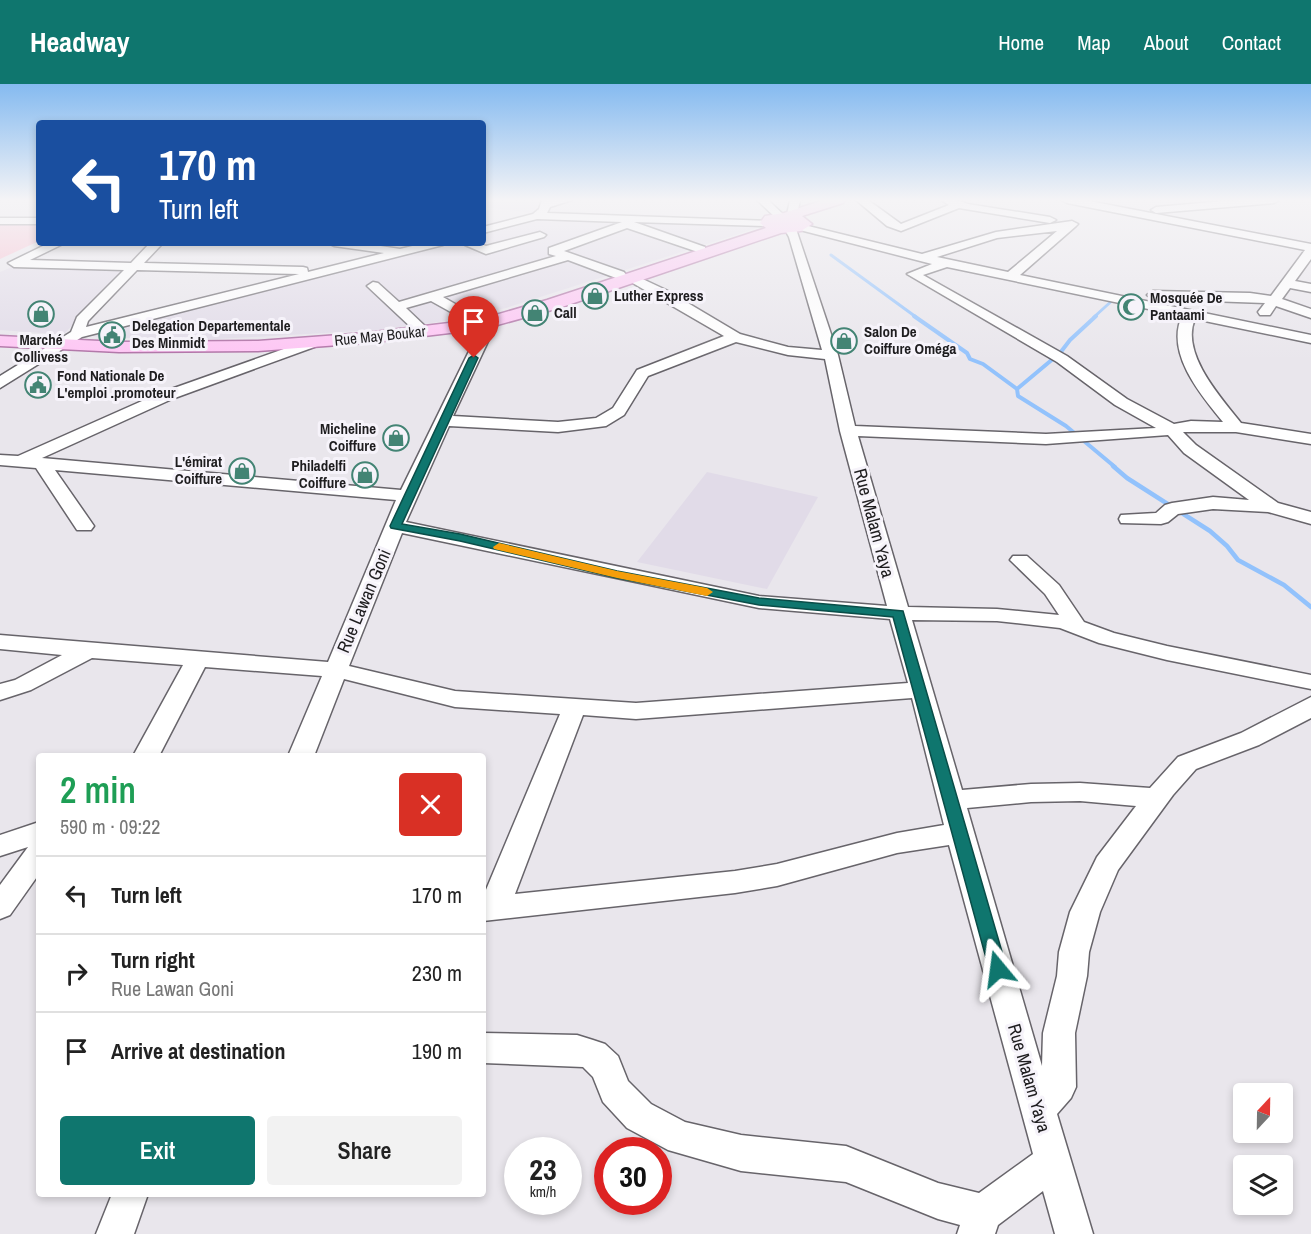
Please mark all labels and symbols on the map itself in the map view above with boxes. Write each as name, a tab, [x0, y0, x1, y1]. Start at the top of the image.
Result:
shop icon: Luther Express	[580, 281, 610, 311]
place label: Luther Express	[614, 285, 704, 306]
place label: Mosquée De Pantaami	[1150, 287, 1223, 325]
mosque icon: Mosquée De Pantaami	[1116, 292, 1146, 322]
pin	[448, 296, 499, 358]
shop icon: Call	[520, 298, 550, 328]
shop icon: Marché Collivess	[26, 299, 56, 329]
place label: Call	[554, 302, 577, 323]
place label: Delegation Departementale Des Minmidt	[132, 315, 291, 353]
public building icon: Delegation Departementale Des Minmidt	[97, 320, 127, 350]
street label: Rue May Boukar	[333, 320, 427, 351]
place label: Salon De Coiffure Oméga	[864, 321, 956, 359]
shop icon: Salon De Coiffure Oméga	[829, 326, 859, 356]
place label: Marché Collivess	[14, 329, 68, 367]
place label: Fond Nationale De L'emploi .promoteur	[57, 365, 176, 403]
public building icon: Fond Nationale De L'emploi .promoteur	[23, 370, 53, 400]
place label: Micheline Coiffure	[320, 418, 376, 456]
shop icon: Micheline Coiffure	[381, 423, 411, 453]
place label: L'émirat Coiffure	[175, 451, 222, 489]
place label: Philadelfi Coiffure	[291, 455, 346, 493]
shop icon: L'émirat Coiffure	[227, 456, 257, 486]
shop icon: Philadelfi Coiffure	[350, 460, 380, 490]
street label: Rue Malam Yaya	[848, 466, 901, 580]
street label: Rue Lawan Goni	[330, 545, 397, 657]
position arrow	[966, 937, 1030, 1001]
street label: Rue Malam Yaya	[1002, 1021, 1057, 1135]
north arrow	[1233, 1083, 1293, 1143]
speed limit sign: 30	[594, 1137, 672, 1215]

